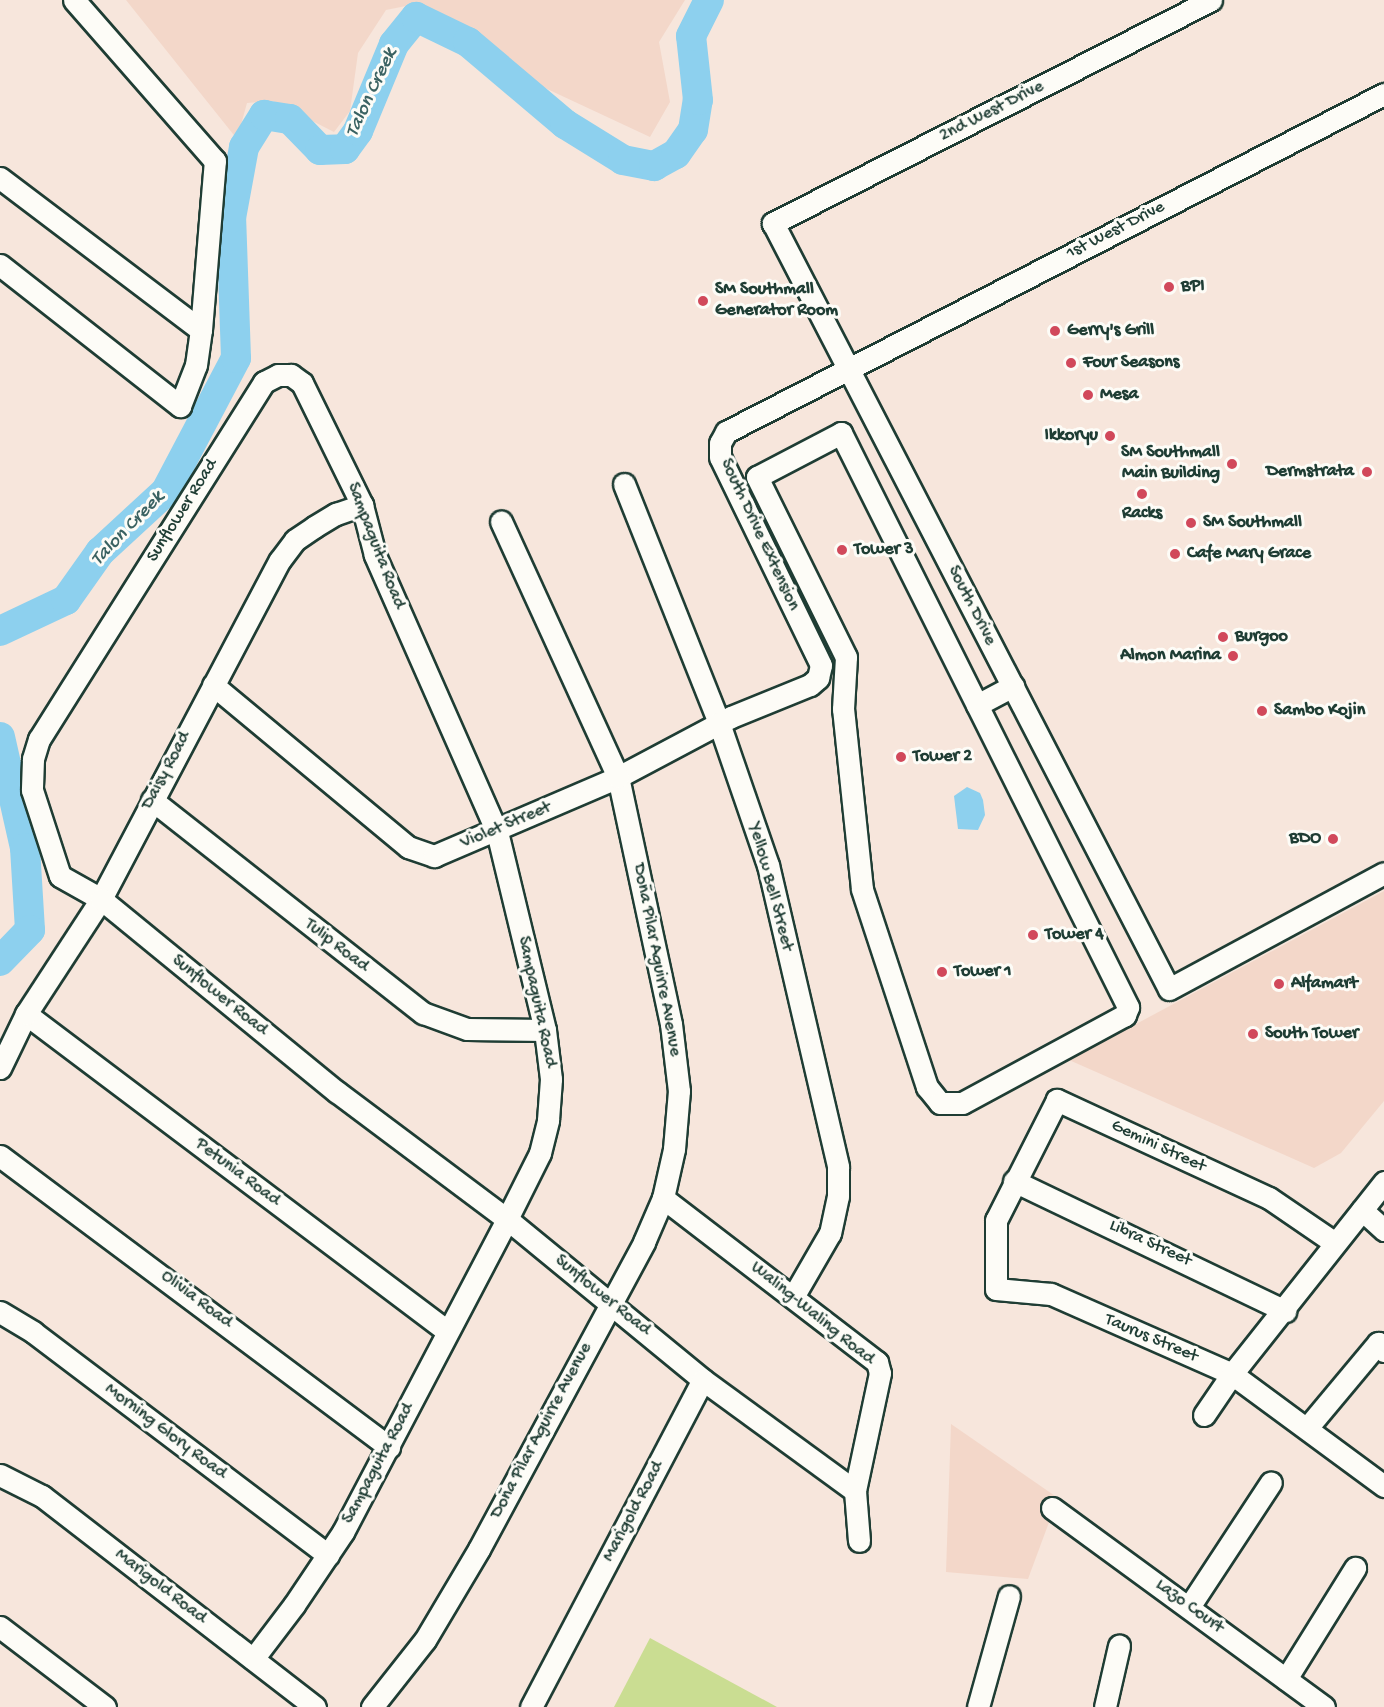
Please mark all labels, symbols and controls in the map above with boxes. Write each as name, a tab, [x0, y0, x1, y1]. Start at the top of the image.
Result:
water label: Talon Creek	[341, 45, 403, 141]
street label: 2nd West Drive	[936, 76, 1048, 148]
street label: 1st West Drive	[1063, 197, 1169, 265]
place label: BPI	[1181, 276, 1204, 298]
place label: SM Southmall Generator Room	[715, 280, 838, 322]
marker: BPI	[1162, 280, 1176, 294]
marker: SM Southmall Generator Room	[696, 294, 710, 308]
place label: Gerry's Grill	[1067, 320, 1154, 342]
marker: Gerry's Grill	[1048, 324, 1062, 338]
place label: Four Seasons	[1083, 352, 1179, 374]
marker: Four Seasons	[1064, 356, 1078, 370]
place label: Mesa	[1100, 384, 1138, 406]
marker: Mesa	[1081, 388, 1095, 402]
place label: Ikkoryu	[1045, 425, 1098, 447]
marker: Ikkoryu	[1103, 429, 1117, 443]
place label: SM Southmall Main Building	[1121, 443, 1220, 486]
street label: Sunflower Road	[143, 456, 223, 566]
street label: South Drive Extension	[714, 456, 804, 614]
marker: SM Southmall Main Building	[1225, 457, 1239, 471]
place label: Dermstrata	[1266, 461, 1354, 483]
marker: Dermstrata	[1358, 463, 1376, 481]
street label: Sampaguita Road	[341, 480, 409, 612]
water label: Talon Creek	[86, 486, 170, 572]
marker: Racks	[1135, 487, 1149, 501]
place label: Racks	[1122, 503, 1162, 525]
place label: SM Southmall	[1203, 512, 1302, 534]
marker: SM Southmall	[1184, 516, 1198, 530]
place label: Tower 3	[854, 539, 913, 561]
marker: Tower 3	[835, 543, 849, 557]
place label: Cafe Mary Grace	[1187, 543, 1311, 565]
marker: Cafe Mary Grace	[1168, 547, 1182, 561]
street label: South Drive	[942, 562, 1000, 650]
place label: Burgoo	[1235, 626, 1288, 648]
marker: Burgoo	[1216, 630, 1230, 644]
place label: Almon Marina	[1120, 645, 1221, 667]
marker: Almon Marina	[1226, 649, 1240, 663]
place label: Sambo Kojin	[1274, 700, 1365, 722]
marker: Sambo Kojin	[1255, 704, 1269, 718]
street label: Daisy Road	[138, 729, 196, 813]
place label: Tower 2	[913, 746, 972, 768]
marker: Tower 2	[894, 750, 908, 764]
street label: Violet Street	[458, 797, 554, 855]
street label: Yellow Bell Street	[743, 821, 797, 953]
place label: BDO	[1289, 828, 1321, 850]
marker: BDO	[1326, 832, 1340, 846]
street label: Doña Pilar Aguirre Avenue	[627, 862, 685, 1058]
street label: Tulip Road	[300, 914, 372, 978]
place label: Tower 4	[1045, 924, 1104, 946]
marker: Tower 4	[1026, 928, 1040, 942]
street label: Sampaguita Road	[512, 934, 560, 1070]
street label: Sunflower Road	[167, 951, 271, 1041]
place label: Tower 1	[954, 961, 1011, 983]
marker: Tower 1	[935, 965, 949, 979]
place label: Alfamart	[1291, 973, 1358, 995]
marker: Alfamart	[1272, 977, 1286, 991]
place label: South Tower	[1265, 1023, 1358, 1045]
marker: South Tower	[1246, 1027, 1260, 1041]
street label: Gemini Street	[1107, 1116, 1209, 1178]
street label: Petunia Road	[190, 1134, 284, 1212]
street label: Libra Street	[1105, 1215, 1195, 1273]
street label: Sunflower Road	[550, 1251, 654, 1341]
street label: Waling-Waling Road	[746, 1257, 878, 1371]
street label: Olivia Road	[156, 1266, 236, 1334]
street label: Taurus Street	[1101, 1310, 1201, 1368]
street label: Doña Pilar Aguirre Avenue	[486, 1339, 598, 1523]
street label: Morning Glory Road	[100, 1379, 230, 1485]
street label: Sampaguita Road	[338, 1400, 420, 1528]
street label: Marigold Road	[599, 1458, 669, 1566]
street label: Marigold Road	[110, 1544, 210, 1630]
street label: Lazo Court	[1151, 1575, 1227, 1639]

